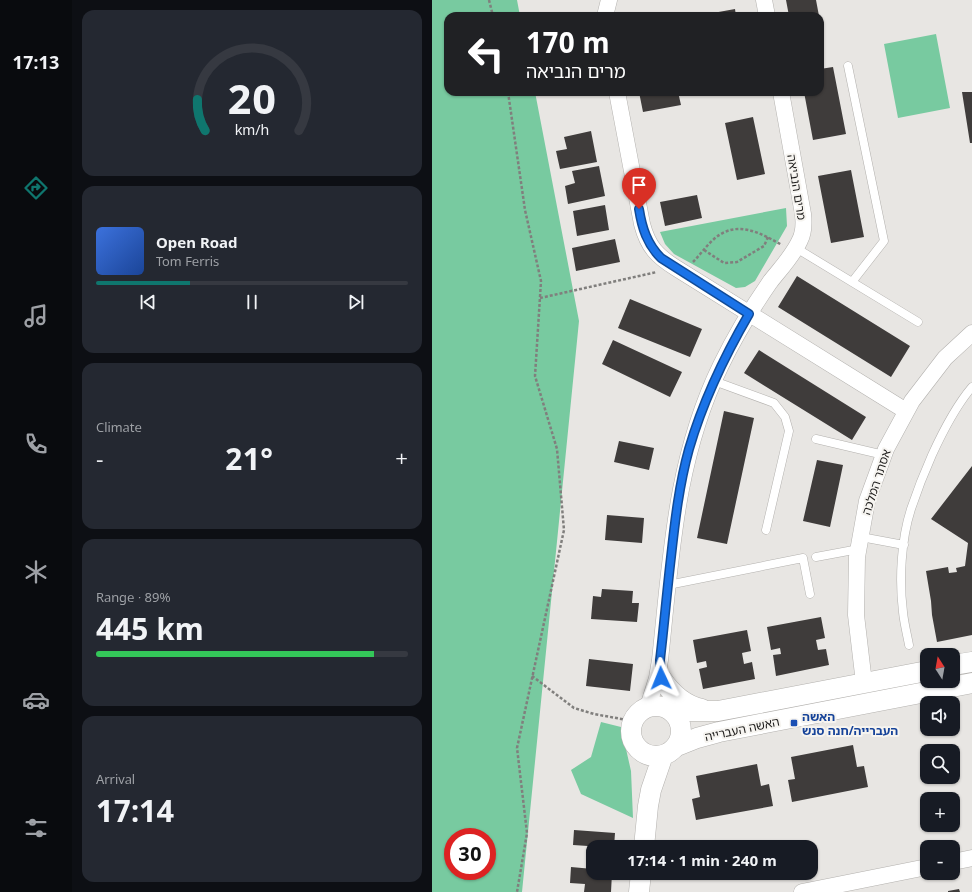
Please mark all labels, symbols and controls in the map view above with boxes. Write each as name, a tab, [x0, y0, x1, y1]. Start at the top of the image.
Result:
text: 170 m	[526, 23, 609, 61]
icon: left	[460, 28, 512, 80]
text: 17:13	[13, 50, 59, 74]
text: מרים הנביאה	[526, 59, 626, 83]
text: 20	[228, 70, 276, 126]
text: km/h	[235, 120, 269, 139]
street label: מרים הנביאה	[783, 153, 811, 221]
pin	[622, 168, 656, 209]
icon: directions	[22, 174, 50, 202]
icon: arrive	[628, 174, 650, 196]
text: Open Road	[156, 232, 237, 252]
text: Tom Ferris	[156, 252, 219, 270]
icon: previous	[137, 291, 159, 313]
icon: pause	[241, 291, 263, 313]
icon: next	[345, 291, 367, 313]
icon: music	[22, 302, 50, 330]
text: Climate	[96, 418, 142, 436]
icon: phone	[22, 430, 50, 458]
text: 21°	[225, 438, 273, 479]
text: −	[96, 444, 103, 473]
text: +	[395, 444, 408, 473]
street label: אסתר המלכה	[857, 447, 895, 517]
icon: climate	[22, 558, 50, 586]
text: Range · 89%	[96, 588, 171, 606]
text: 445 km	[96, 608, 204, 649]
north arrow	[920, 648, 960, 688]
map controls	[920, 648, 960, 880]
position arrow	[640, 657, 682, 699]
icon: car	[22, 686, 50, 714]
button: sound	[920, 696, 960, 736]
place label: האשה העברייה/חנה סנש	[802, 708, 898, 739]
street label: האשה העברייה	[703, 713, 781, 745]
marker: האשה העברייה/חנה סנש	[789, 718, 799, 728]
button: search	[920, 744, 960, 784]
text: Arrival	[96, 770, 135, 788]
text: 17:14	[96, 790, 174, 831]
button: +	[920, 792, 960, 832]
icon: filters	[22, 814, 50, 842]
speed limit sign: 30	[444, 828, 496, 880]
button: −	[920, 840, 960, 880]
text: 17:14 · 1 min · 240 m	[627, 850, 777, 870]

